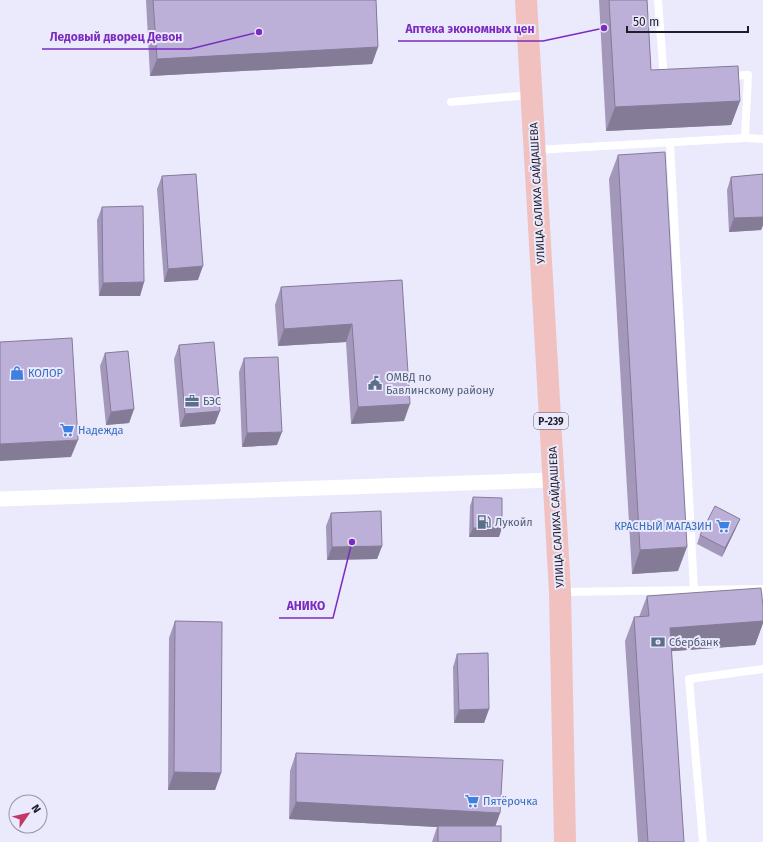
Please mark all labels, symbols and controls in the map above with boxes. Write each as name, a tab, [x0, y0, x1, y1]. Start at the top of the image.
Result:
scale bar	[627, 8, 748, 34]
text: 50 m	[633, 15, 659, 29]
callout: Аптека экономных цен	[398, 17, 543, 41]
text: Аптека экономных цен	[404, 22, 535, 36]
callout: Ледовый дворец Девон	[42, 25, 190, 49]
text: Ледовый дворец Девон	[50, 30, 182, 44]
street label: УЛИЦА САЛИХА САЙДАШЕВА	[527, 121, 548, 264]
shop icon: КОЛОР	[9, 365, 25, 381]
place label: КОЛОР	[28, 367, 64, 380]
place label: ОМВД по Бавлинскому району	[386, 371, 495, 397]
public building icon: ОМВД по Бавлинскому району	[367, 375, 383, 391]
office icon: БЭС	[184, 393, 200, 409]
place label: БЭС	[203, 395, 221, 408]
road number: Р-239	[534, 413, 568, 429]
supermarket icon: Надежда	[59, 422, 75, 438]
place label: Надежда	[78, 424, 124, 437]
street label: УЛИЦА САЛИХА САЙДАШЕВА	[546, 445, 567, 588]
fuel station icon: Лукойл	[476, 514, 492, 530]
place label: Лукойл	[495, 516, 533, 529]
supermarket icon: КРАСНЫЙ МАГАЗИН	[715, 518, 731, 534]
place label: КРАСНЫЙ МАГАЗИН	[614, 520, 712, 533]
callout: АНИКО	[279, 594, 333, 618]
text: АНИКО	[286, 599, 325, 613]
bank icon: Сбербанк	[650, 634, 666, 650]
place label: Сбербанк	[669, 636, 719, 649]
supermarket icon: Пятёрочка	[464, 793, 480, 809]
north arrow	[8, 794, 48, 834]
place label: Пятёрочка	[483, 795, 538, 808]
text: N	[28, 802, 43, 815]

